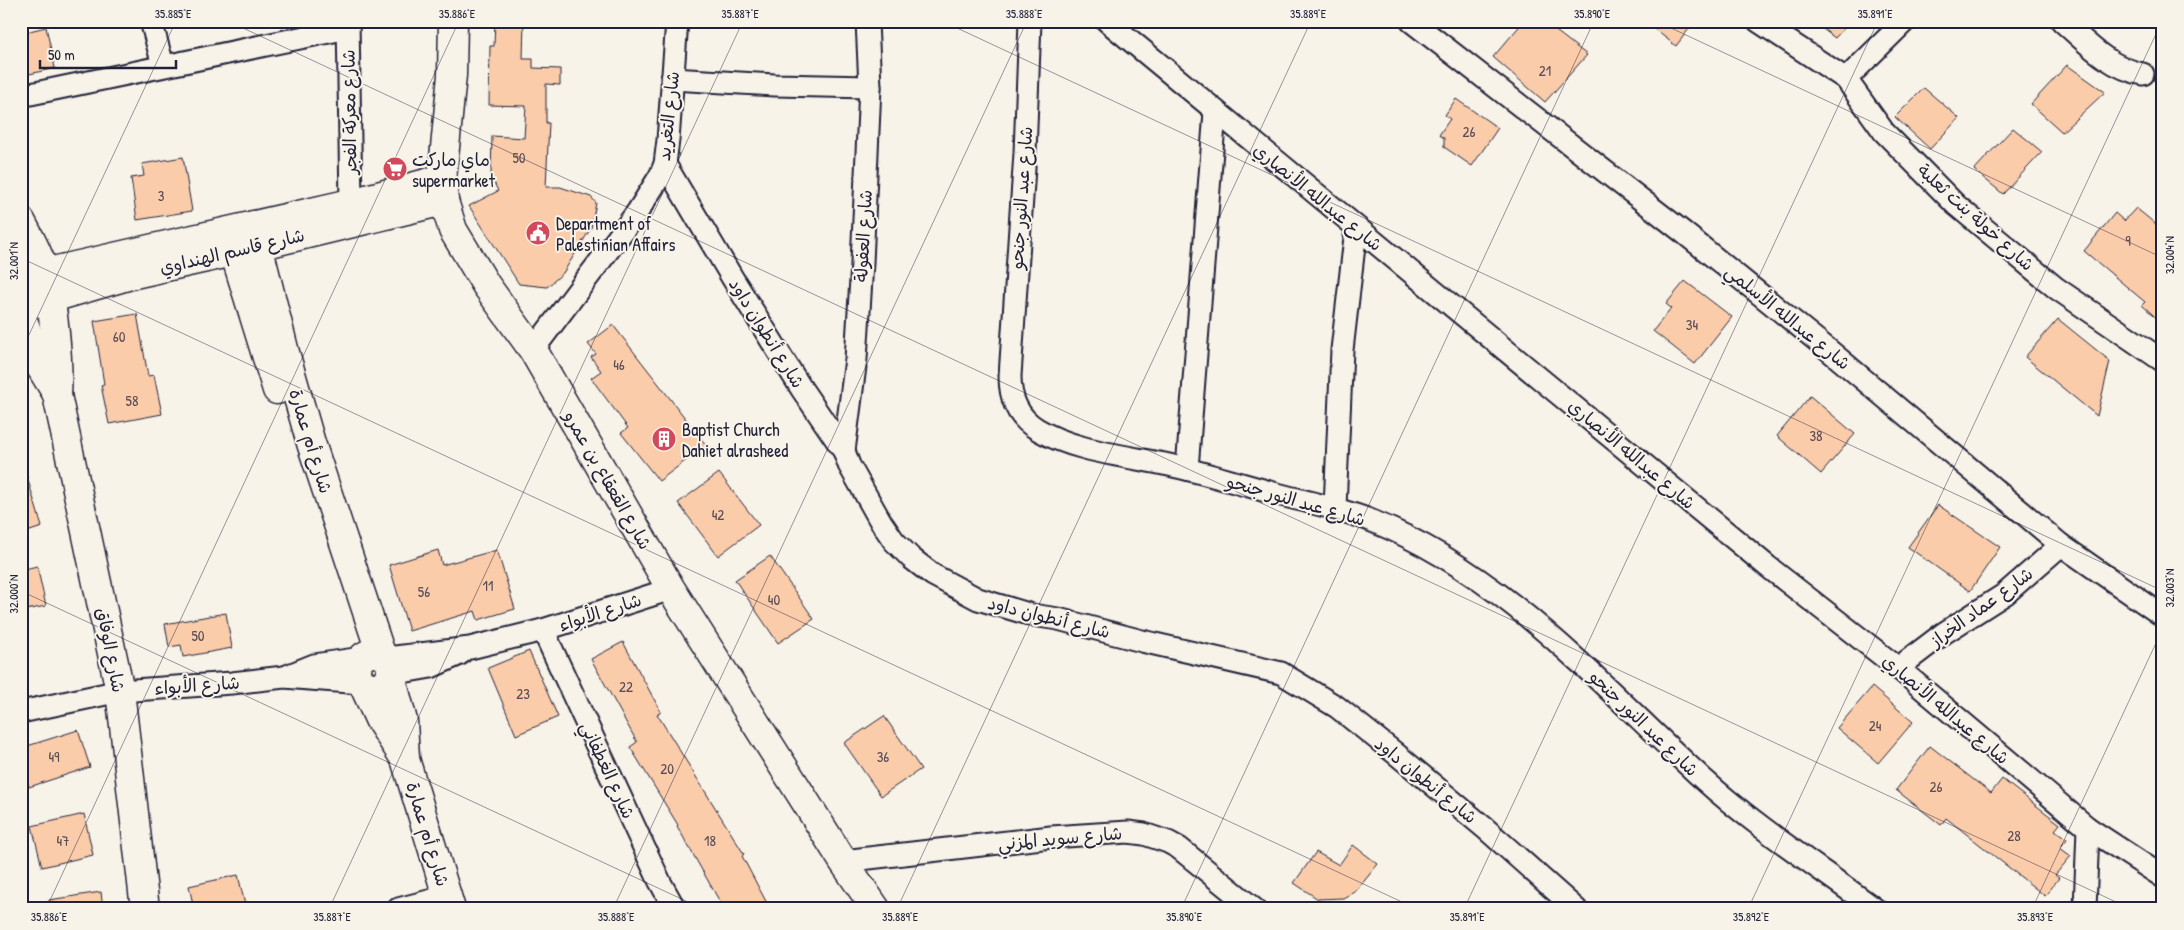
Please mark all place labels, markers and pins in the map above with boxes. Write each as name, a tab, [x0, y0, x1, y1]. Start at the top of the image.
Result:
place label: ماي ماركت supermarket	[412, 147, 496, 193]
supermarket icon: ماي ماركت supermarket	[382, 156, 408, 182]
place label: Department of Palestinian Affairs	[556, 211, 676, 257]
public building icon: Department of Palestinian Affairs	[525, 220, 551, 246]
place label: Baptist Church Dahiet alrasheed	[682, 417, 788, 463]
building icon: Baptist Church Dahiet alrasheed	[651, 426, 677, 452]

